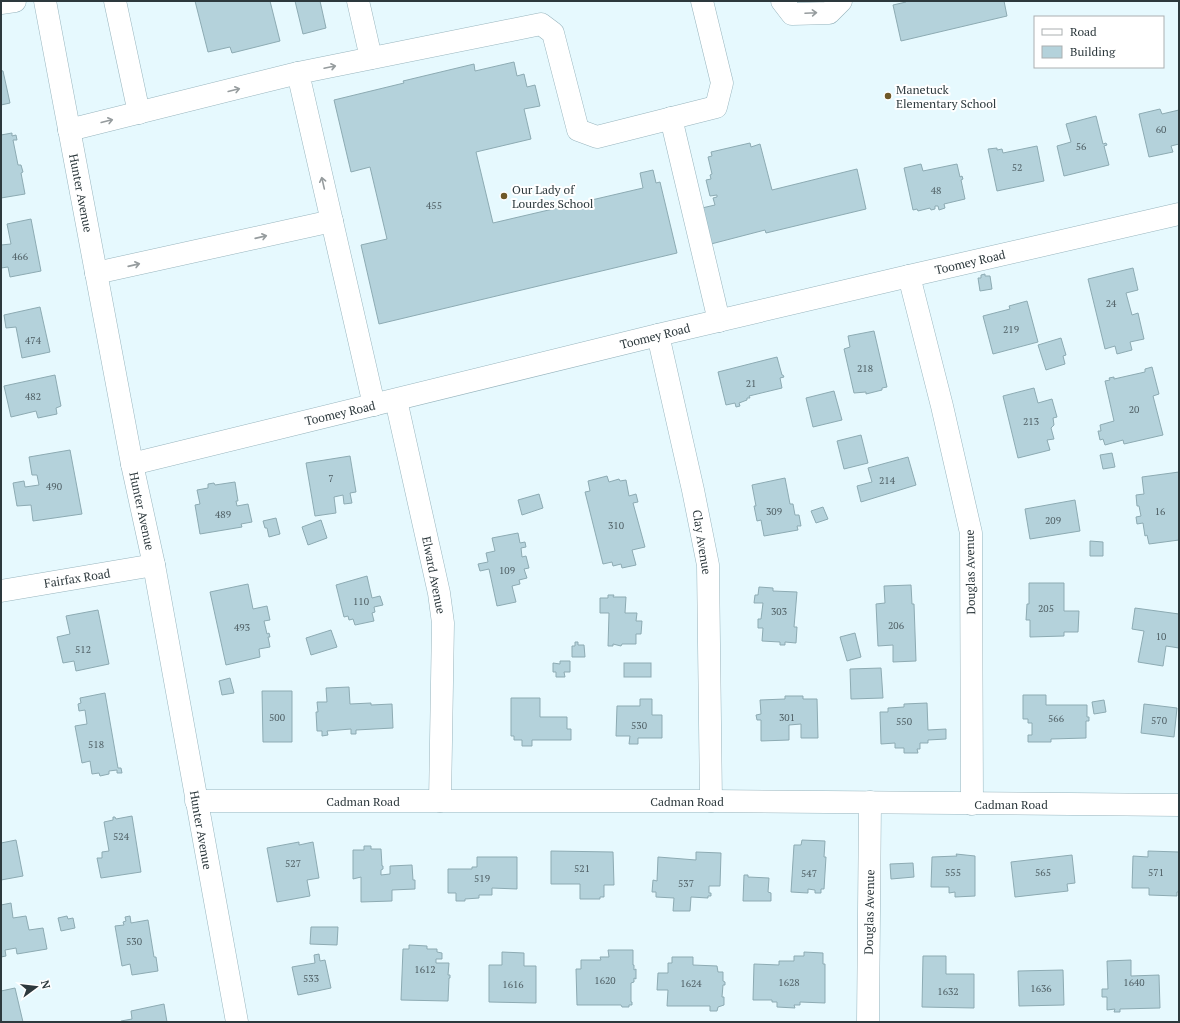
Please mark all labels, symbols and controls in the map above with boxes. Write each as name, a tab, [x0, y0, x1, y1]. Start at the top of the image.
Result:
one-way arrow	[804, 10, 817, 17]
legend	[1034, 16, 1164, 68]
text: Road	[1070, 24, 1097, 39]
text: Building	[1070, 44, 1116, 59]
one-way arrow	[323, 63, 336, 71]
place label: Manetuck Elementary School	[896, 82, 997, 111]
one-way arrow	[227, 85, 240, 93]
marker: Manetuck Elementary School	[883, 91, 893, 101]
one-way arrow	[101, 116, 114, 124]
house number: 60	[1156, 123, 1166, 136]
house number: 56	[1076, 140, 1087, 153]
street label: Hunter Avenue	[66, 152, 96, 234]
house number: 52	[1012, 161, 1022, 174]
one-way arrow	[319, 176, 327, 189]
place label: Our Lady of Lourdes School	[512, 182, 594, 211]
house number: 48	[931, 184, 941, 197]
marker: Our Lady of Lourdes School	[499, 191, 509, 201]
house number: 455	[426, 199, 442, 212]
one-way arrow	[254, 232, 267, 240]
street label: Toomey Road	[933, 247, 1007, 277]
house number: 466	[12, 250, 29, 263]
one-way arrow	[127, 260, 140, 268]
house number: 24	[1106, 297, 1117, 310]
street label: Toomey Road	[618, 320, 692, 352]
house number: 219	[1003, 323, 1019, 336]
house number: 474	[25, 334, 42, 347]
house number: 218	[857, 362, 873, 375]
house number: 21	[746, 377, 756, 390]
house number: 482	[25, 390, 41, 403]
street label: Toomey Road	[303, 398, 377, 428]
house number: 20	[1129, 403, 1139, 416]
house number: 213	[1023, 415, 1039, 428]
street label: Hunter Avenue	[126, 470, 158, 552]
house number: 7	[328, 472, 334, 485]
house number: 214	[879, 474, 896, 487]
house number: 490	[46, 480, 62, 493]
house number: 309	[766, 505, 782, 518]
house number: 16	[1155, 505, 1166, 518]
house number: 489	[215, 508, 231, 521]
street label: Clay Avenue	[689, 509, 715, 575]
house number: 209	[1045, 514, 1061, 527]
house number: 310	[608, 519, 624, 532]
street label: Douglas Avenue	[962, 529, 978, 615]
street label: Elward Avenue	[419, 535, 449, 615]
house number: 109	[499, 564, 515, 577]
street label: Fairfax Road	[43, 565, 112, 591]
house number: 110	[353, 595, 369, 608]
house number: 205	[1038, 602, 1054, 615]
house number: 303	[771, 605, 787, 618]
house number: 206	[888, 619, 905, 632]
house number: 493	[234, 621, 250, 634]
house number: 10	[1156, 630, 1166, 643]
house number: 512	[75, 643, 91, 656]
house number: 500	[269, 711, 285, 724]
house number: 301	[779, 711, 795, 724]
house number: 566	[1048, 712, 1065, 725]
house number: 570	[1151, 714, 1167, 727]
house number: 550	[896, 715, 912, 728]
house number: 530	[631, 719, 647, 732]
house number: 518	[88, 738, 104, 751]
street label: Hunter Avenue	[187, 789, 215, 871]
street label: Cadman Road	[326, 794, 400, 809]
street label: Cadman Road	[650, 794, 724, 809]
street label: Cadman Road	[974, 797, 1048, 812]
house number: 524	[113, 830, 130, 843]
house number: 527	[285, 857, 301, 870]
house number: 521	[574, 862, 590, 875]
house number: 555	[945, 866, 961, 879]
house number: 565	[1035, 866, 1051, 879]
house number: 571	[1148, 866, 1164, 879]
house number: 547	[801, 867, 817, 880]
street label: Douglas Avenue	[861, 869, 877, 955]
house number: 519	[474, 872, 490, 885]
house number: 537	[678, 877, 694, 890]
house number: 530	[126, 935, 142, 948]
house number: 1612	[414, 963, 436, 976]
north arrow	[16, 967, 56, 1007]
house number: 533	[303, 972, 319, 985]
house number: 1620	[594, 974, 616, 987]
house number: 1628	[778, 976, 800, 989]
house number: 1640	[1123, 976, 1145, 989]
house number: 1624	[680, 977, 702, 990]
house number: 1616	[502, 978, 524, 991]
text: N	[38, 979, 54, 991]
house number: 1636	[1030, 982, 1052, 995]
house number: 1632	[937, 985, 959, 998]

